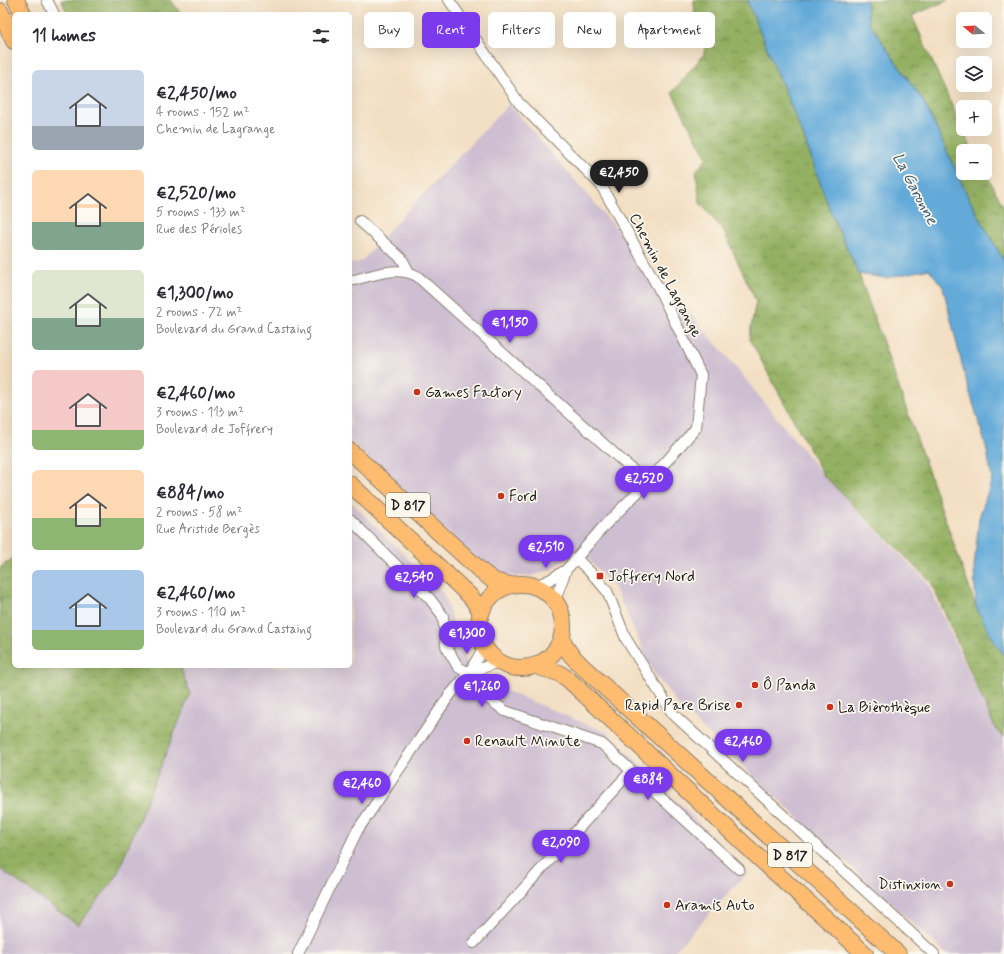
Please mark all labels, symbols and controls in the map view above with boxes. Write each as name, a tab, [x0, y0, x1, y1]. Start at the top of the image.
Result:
chip: Buy	[364, 12, 414, 48]
chip: Rent	[422, 12, 480, 48]
chip: Filters	[488, 12, 555, 48]
chip: New	[563, 12, 616, 48]
chip: Apartment	[624, 12, 715, 48]
north arrow	[956, 12, 992, 48]
map controls	[956, 12, 992, 180]
text: 11 homes	[32, 25, 96, 47]
icon: filters	[310, 25, 332, 47]
button: layers	[956, 56, 992, 92]
text: €2,450/mo	[156, 82, 237, 104]
icon: home	[64, 86, 112, 134]
button: +	[956, 100, 992, 136]
text: 4 rooms · 152 m²	[156, 104, 249, 121]
text: Chemin de Lagrange	[156, 121, 275, 138]
button: −	[956, 144, 992, 180]
water label: La Garonne	[887, 149, 943, 229]
pin: €2,450	[586, 160, 652, 194]
text: €2,450	[599, 164, 639, 181]
text: €2,520/mo	[156, 182, 236, 204]
icon: home	[64, 186, 112, 234]
text: 5 rooms · 133 m²	[156, 204, 246, 221]
street label: Chemin de Lagrange	[624, 210, 706, 341]
text: Rue des Périoles	[156, 221, 242, 238]
text: €1,300/mo	[156, 282, 234, 304]
icon: home	[64, 286, 112, 334]
text: 2 rooms · 72 m²	[156, 304, 242, 321]
pin: €1,150	[477, 310, 543, 344]
text: €1,150	[491, 314, 529, 331]
text: Boulevard du Grand Castaing	[156, 321, 312, 338]
text: €2,460/mo	[156, 382, 235, 404]
place label: Games Factory	[425, 383, 522, 403]
icon: home	[64, 386, 112, 434]
marker: Games Factory	[412, 387, 422, 397]
text: 3 rooms · 113 m²	[156, 404, 244, 421]
text: Boulevard de Joffrery	[156, 421, 273, 438]
pin: €2,520	[611, 466, 677, 500]
text: €2,520	[624, 470, 664, 487]
text: €884/mo	[156, 482, 224, 504]
icon: home	[64, 486, 112, 534]
place label: Ford	[509, 487, 537, 507]
marker: Ford	[496, 491, 506, 501]
road number: D 817	[386, 493, 430, 517]
text: 2 rooms · 58 m²	[156, 504, 243, 521]
text: Rue Aristide Bergès	[156, 521, 260, 538]
pin: €2,510	[513, 535, 579, 569]
text: €2,510	[528, 539, 564, 556]
pin: €2,540	[381, 565, 447, 599]
place label: Joffrery Nord	[608, 567, 695, 587]
text: €2,540	[394, 569, 434, 586]
marker: Joffrery Nord	[595, 571, 605, 581]
text: €2,460/mo	[156, 582, 235, 604]
icon: home	[64, 586, 112, 634]
text: 3 rooms · 110 m²	[156, 604, 246, 621]
text: Boulevard du Grand Castaing	[156, 621, 312, 638]
pin: €1,300	[434, 621, 500, 655]
text: €1,300	[448, 625, 486, 642]
pin: €1,260	[449, 674, 515, 708]
place label: Ô Panda	[763, 675, 816, 696]
text: €1,260	[463, 678, 501, 695]
marker: Ô Panda	[750, 680, 760, 690]
place label: Rapid Pare Brise	[625, 696, 731, 716]
place label: La Bièrothèque	[838, 698, 931, 718]
marker: Rapid Pare Brise	[734, 700, 744, 710]
marker: La Bièrothèque	[825, 702, 835, 712]
pin: €2,460	[710, 729, 776, 763]
place label: Renault Minute	[475, 732, 580, 752]
text: €2,460	[723, 733, 763, 750]
marker: Renault Minute	[462, 736, 472, 746]
pin: €884	[624, 767, 672, 801]
pin: €2,460	[329, 771, 395, 805]
text: €884	[633, 771, 663, 788]
text: €2,460	[342, 775, 382, 792]
pin: €2,090	[528, 830, 594, 864]
text: €2,090	[541, 834, 581, 851]
road number: D 817	[768, 843, 812, 867]
place label: Distinxion	[878, 875, 942, 895]
marker: Distinxion	[945, 879, 955, 889]
place label: Aramis Auto	[675, 896, 755, 916]
marker: Aramis Auto	[662, 900, 672, 910]

